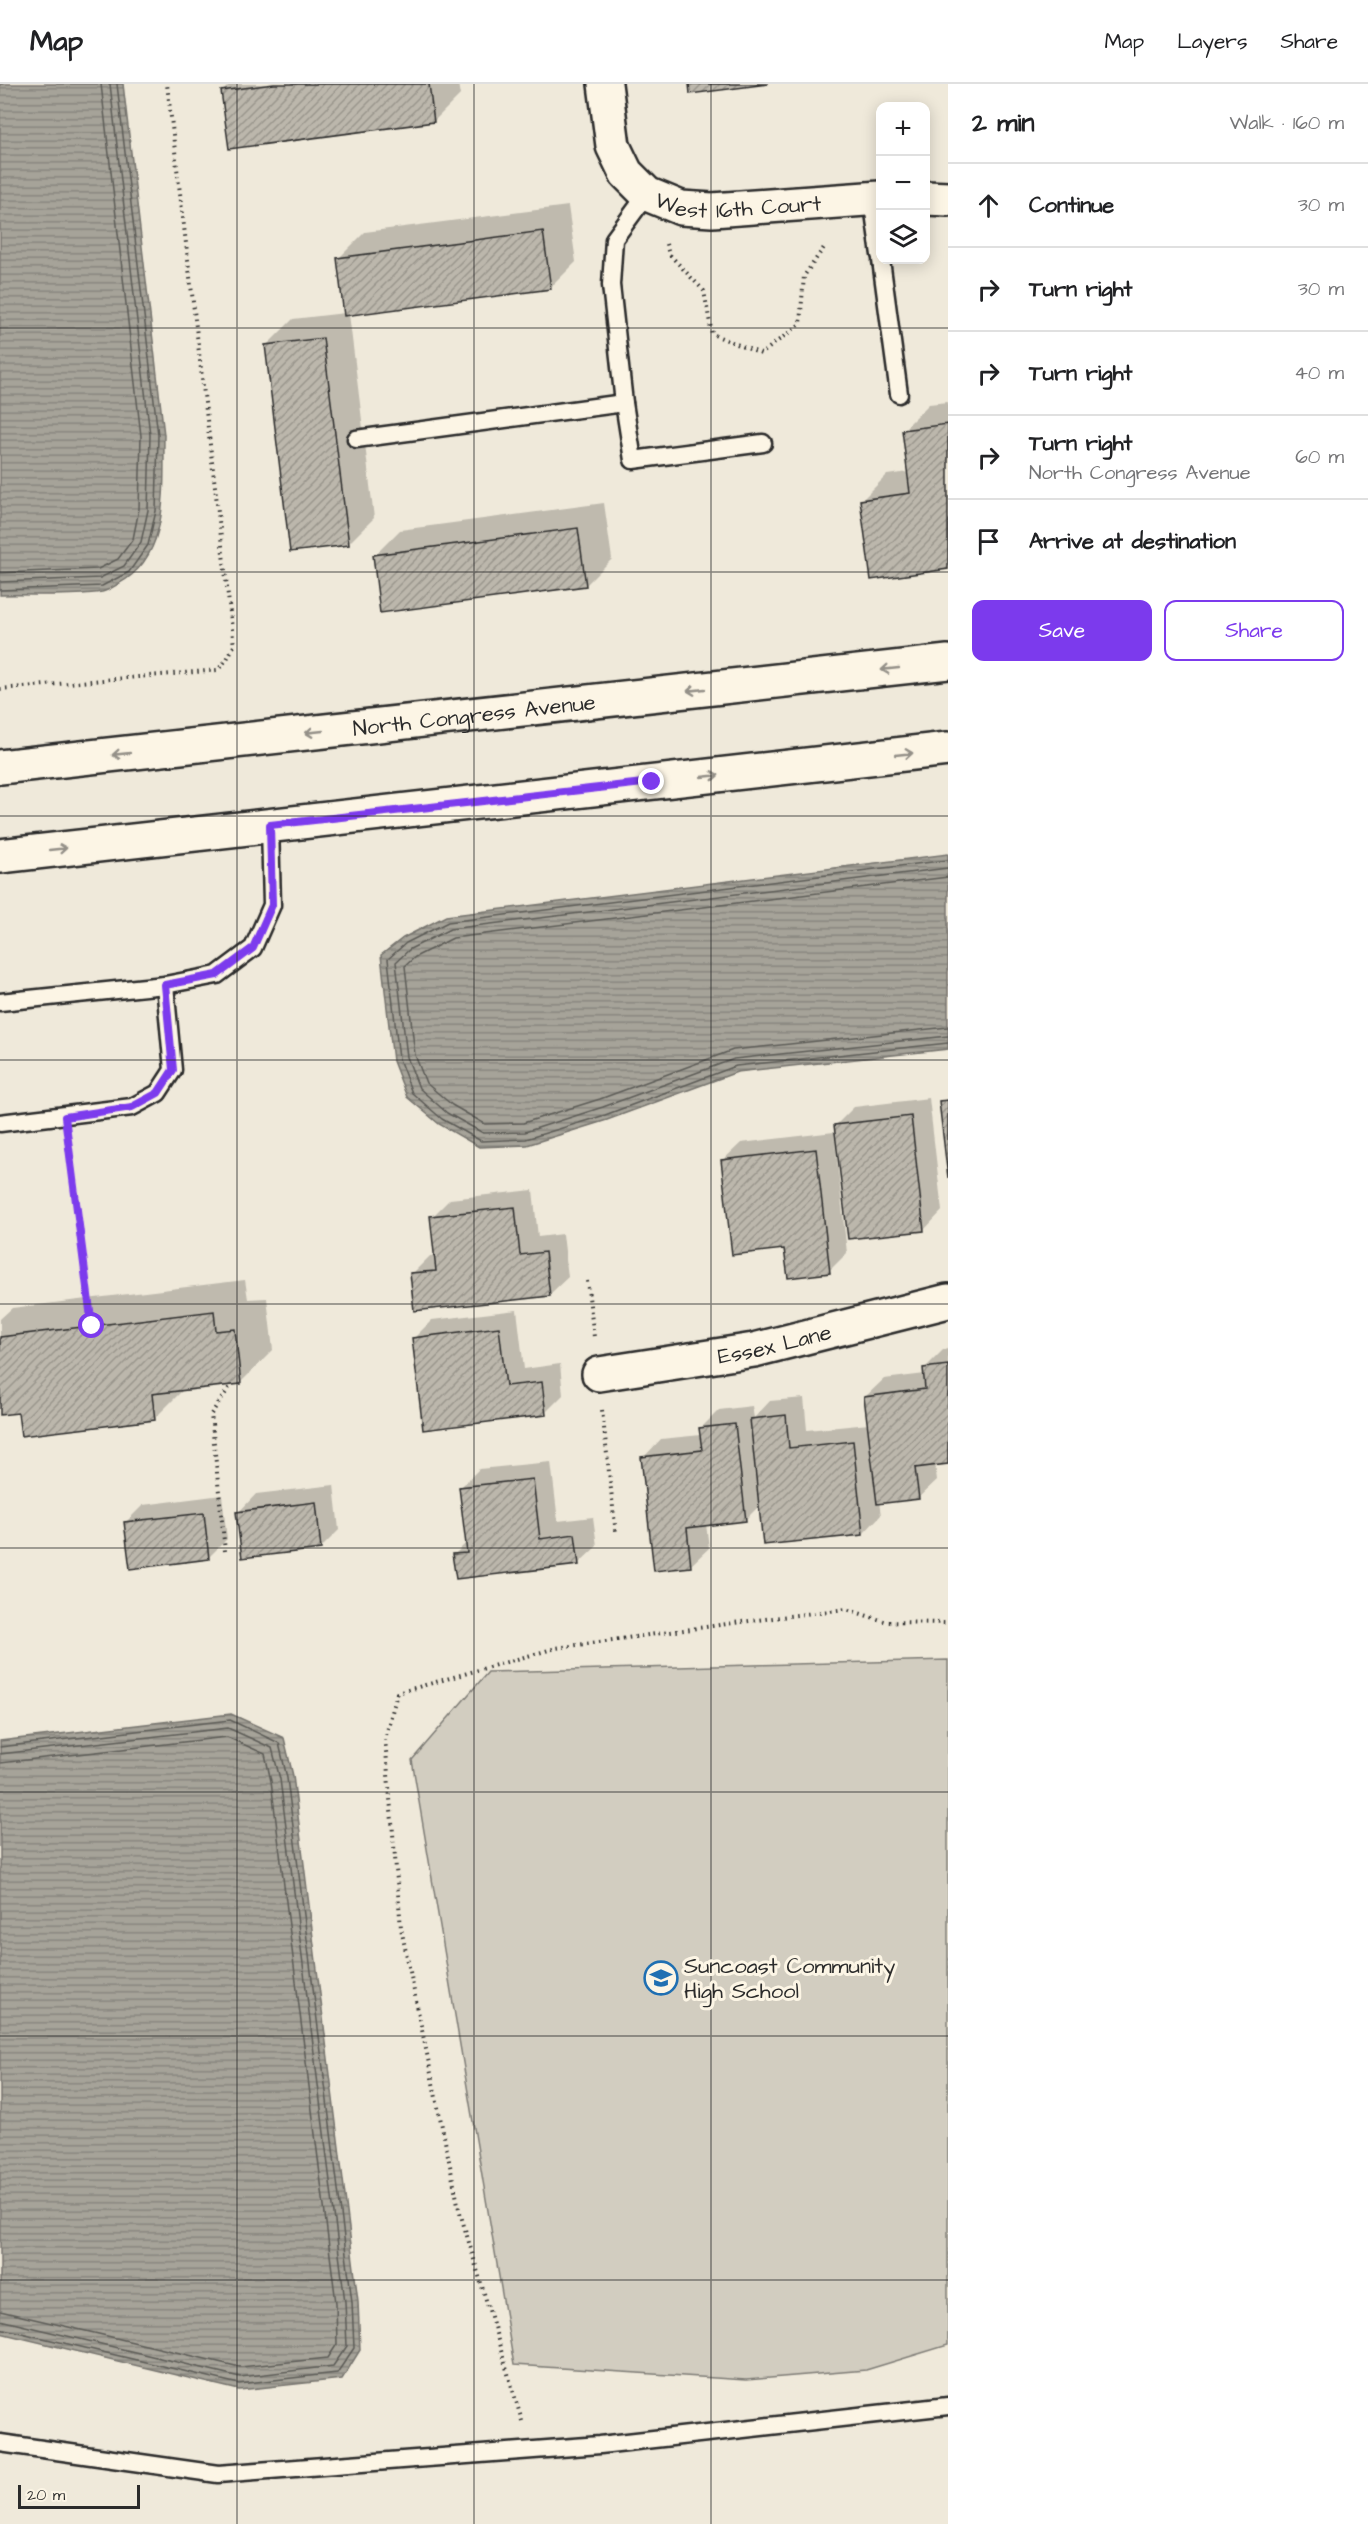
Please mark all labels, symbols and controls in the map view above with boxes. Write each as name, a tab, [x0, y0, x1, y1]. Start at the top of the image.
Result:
text: Map	[30, 22, 83, 61]
text: Map	[1104, 27, 1144, 56]
text: Layers	[1177, 27, 1247, 56]
text: Share	[1280, 27, 1338, 56]
map controls	[876, 102, 930, 264]
button: +	[876, 102, 930, 156]
text: 2 min	[972, 105, 1034, 141]
text: Walk · 160 m	[1229, 109, 1344, 137]
button: −	[876, 156, 930, 210]
street label: West 16th Court	[650, 185, 822, 227]
icon: ahead	[972, 189, 1005, 222]
text: Continue	[1029, 190, 1114, 221]
text: 30 m	[1298, 191, 1344, 219]
button: layers	[876, 210, 930, 264]
icon: right	[972, 273, 1005, 306]
text: Turn right	[1029, 274, 1132, 305]
text: 30 m	[1298, 275, 1344, 303]
icon: right	[972, 357, 1005, 390]
text: Turn right	[1029, 358, 1132, 389]
text: 40 m	[1294, 359, 1344, 387]
text: Turn right	[1029, 428, 1132, 459]
icon: right	[972, 441, 1005, 474]
text: 60 m	[1295, 443, 1344, 471]
text: North Congress Avenue	[1029, 459, 1250, 487]
icon: arrive	[972, 525, 1005, 558]
text: Arrive at destination	[1029, 526, 1236, 557]
button: Save	[972, 600, 1152, 661]
button: Share	[1164, 600, 1344, 661]
one-way arrow	[880, 664, 900, 675]
one-way arrow	[687, 685, 706, 696]
street label: North Congress Avenue	[351, 687, 597, 745]
one-way arrow	[305, 727, 325, 738]
one-way arrow	[893, 748, 913, 759]
one-way arrow	[111, 749, 131, 760]
route end	[638, 768, 664, 794]
one-way arrow	[700, 770, 720, 781]
one-way arrow	[48, 844, 68, 855]
route start	[78, 1312, 104, 1338]
street label: Essex Lane	[716, 1317, 835, 1372]
place label: Suncoast Community High School	[684, 1951, 895, 2008]
school or university icon: Suncoast Community High School	[643, 1960, 679, 1996]
scale bar	[18, 2482, 140, 2510]
text: 20 m	[27, 2484, 65, 2506]

